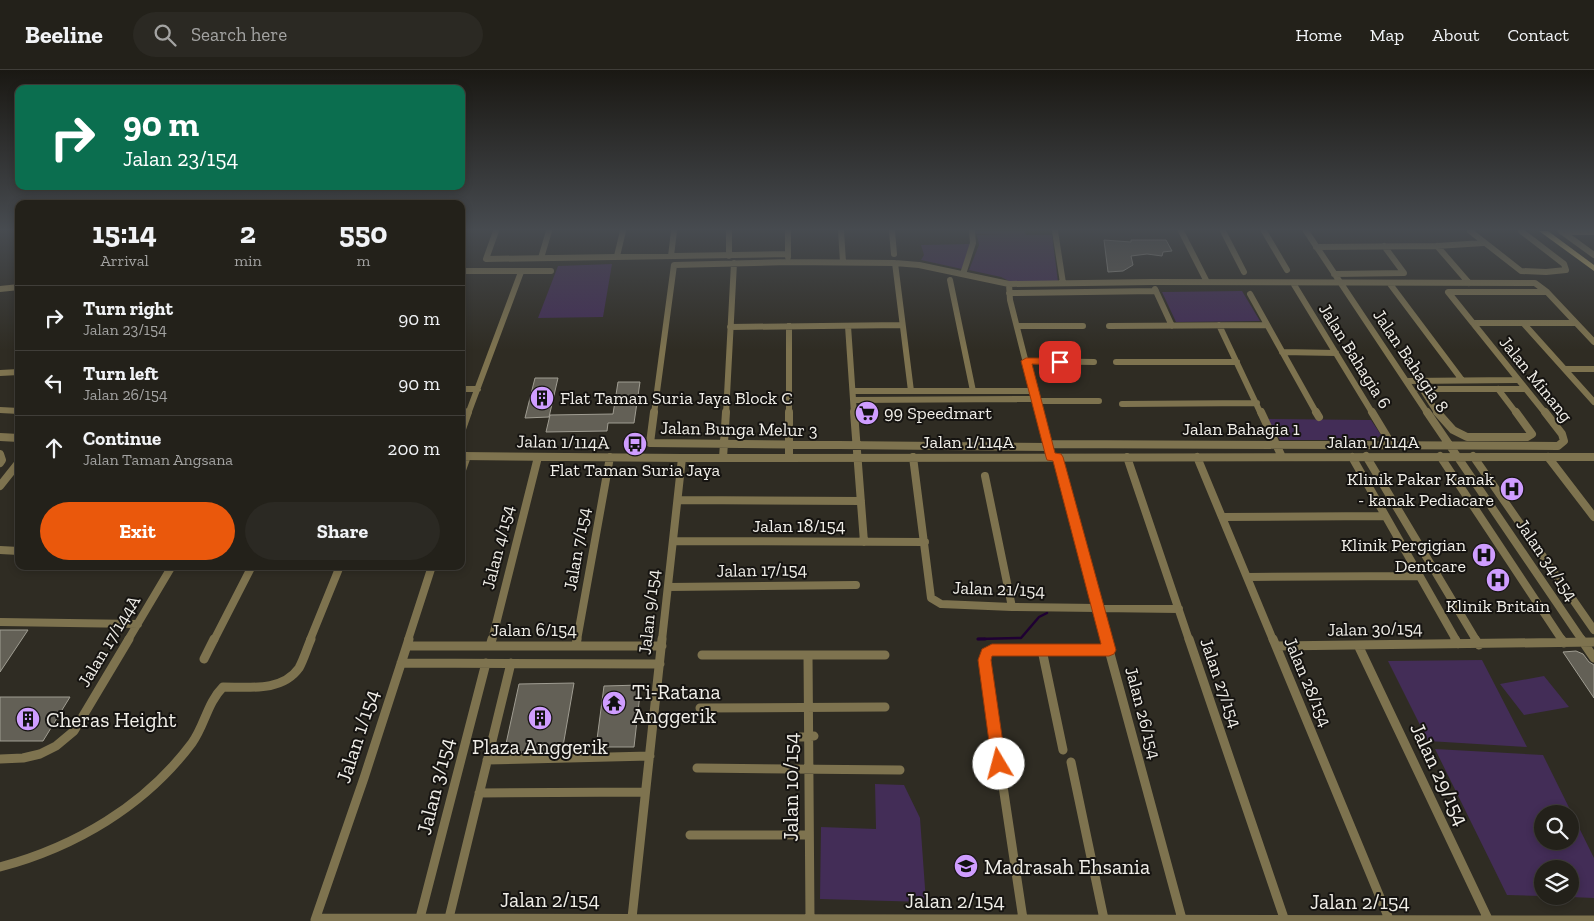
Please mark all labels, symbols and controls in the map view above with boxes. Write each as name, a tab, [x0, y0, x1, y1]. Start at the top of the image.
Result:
search box	[133, 12, 483, 57]
text: Beeline	[25, 20, 103, 49]
icon: search	[151, 21, 179, 49]
text: Search here	[191, 23, 287, 46]
text: Home	[1295, 24, 1342, 46]
text: Map	[1370, 24, 1404, 46]
text: About	[1432, 24, 1479, 46]
text: Contact	[1507, 24, 1569, 46]
text: 90 m	[123, 103, 199, 145]
icon: right	[40, 105, 105, 170]
text: Jalan 23/154	[123, 145, 238, 172]
text: 15:14	[92, 215, 157, 251]
text: 2	[240, 215, 256, 251]
text: 550	[339, 215, 388, 251]
text: Arrival	[100, 251, 149, 270]
text: min	[234, 251, 262, 270]
text: m	[356, 251, 370, 270]
text: Turn right	[83, 297, 173, 320]
street label: Jalan Bahagia 6	[1314, 299, 1396, 413]
icon: right	[40, 304, 68, 332]
street label: Jalan Bahagia 8	[1368, 305, 1454, 417]
text: 90 m	[398, 307, 440, 330]
text: Jalan 23/154	[83, 320, 167, 339]
street label: Jalan Minang	[1495, 332, 1577, 427]
pin	[1039, 341, 1081, 383]
icon: arrive	[1046, 348, 1074, 376]
text: Turn left	[83, 362, 158, 385]
icon: left	[40, 369, 68, 397]
text: 90 m	[398, 372, 440, 395]
text: Jalan 26/154	[83, 385, 168, 404]
building icon: Flat Taman Suria Jaya Block C	[529, 385, 555, 411]
place label: Flat Taman Suria Jaya Block C	[560, 387, 793, 409]
supermarket icon: 99 Speedmart	[854, 400, 880, 426]
place label: 99 Speedmart	[884, 402, 992, 424]
street label: Jalan Bunga Melur 3	[660, 417, 818, 441]
street label: Jalan Bahagia 1	[1182, 418, 1300, 440]
text: Continue	[83, 427, 161, 450]
street label: Jalan 1/114A	[517, 430, 610, 454]
bus stop icon: Flat Taman Suria Jaya	[622, 431, 648, 457]
street label: Jalan 1/114A	[922, 431, 1015, 453]
street label: Jalan 1/114A	[1327, 431, 1420, 453]
icon: ahead	[40, 434, 68, 462]
text: 200 m	[388, 437, 440, 460]
text: Jalan Taman Angsana	[83, 450, 233, 469]
place label: Flat Taman Suria Jaya	[550, 459, 721, 481]
place label: Klinik Pakar Kanak - kanak Pediacare	[1347, 468, 1495, 511]
hospital icon: Klinik Pakar Kanak - kanak Pediacare	[1499, 476, 1525, 502]
button: Exit	[40, 502, 235, 560]
button: Share	[245, 502, 440, 560]
street label: Jalan 4/154	[477, 502, 519, 591]
street label: Jalan 7/154	[559, 505, 595, 592]
street label: Jalan 18/154	[753, 515, 846, 537]
street label: Jalan 34/154	[1511, 515, 1583, 606]
place label: Klinik Pergigian Dentcare	[1341, 534, 1467, 577]
hospital icon: Klinik Pergigian Dentcare	[1471, 542, 1497, 568]
street label: Jalan 17/154	[716, 558, 808, 582]
hospital icon: Klinik Britain	[1485, 567, 1511, 593]
street label: Jalan 9/154	[634, 568, 664, 656]
street label: Jalan 21/154	[952, 576, 1046, 602]
street label: Jalan 17/144A	[73, 591, 145, 691]
place label: Klinik Britain	[1446, 595, 1551, 617]
street label: Jalan 30/154	[1327, 617, 1423, 641]
street label: Jalan 6/154	[491, 619, 577, 641]
street label: Jalan 28/154	[1279, 634, 1337, 730]
street label: Jalan 27/154	[1195, 635, 1247, 731]
street label: Jalan 26/154	[1120, 664, 1166, 762]
place label: Ti-Ratana Anggerik	[632, 679, 721, 728]
street label: Jalan 1/154	[330, 686, 384, 786]
temple icon: Ti-Ratana Anggerik	[601, 690, 627, 716]
building icon: Plaza Anggerik	[527, 705, 553, 731]
building icon: Cheras Height	[15, 706, 41, 732]
place label: Cheras Height	[46, 707, 177, 732]
street label: Jalan 29/154	[1405, 718, 1475, 830]
street label: Jalan 10/154	[778, 732, 803, 842]
place label: Plaza Anggerik	[472, 734, 608, 759]
street label: Jalan 3/154	[411, 735, 459, 837]
position arrow	[972, 737, 1024, 789]
map controls	[1534, 805, 1579, 905]
button: search	[1534, 805, 1579, 850]
school or university icon: Madrasah Ehsania	[953, 853, 979, 879]
place label: Madrasah Ehsania	[984, 854, 1150, 879]
button: layers	[1534, 860, 1579, 905]
street label: Jalan 2/154	[500, 887, 600, 912]
street label: Jalan 2/154	[905, 888, 1005, 913]
street label: Jalan 2/154	[1310, 889, 1410, 914]

